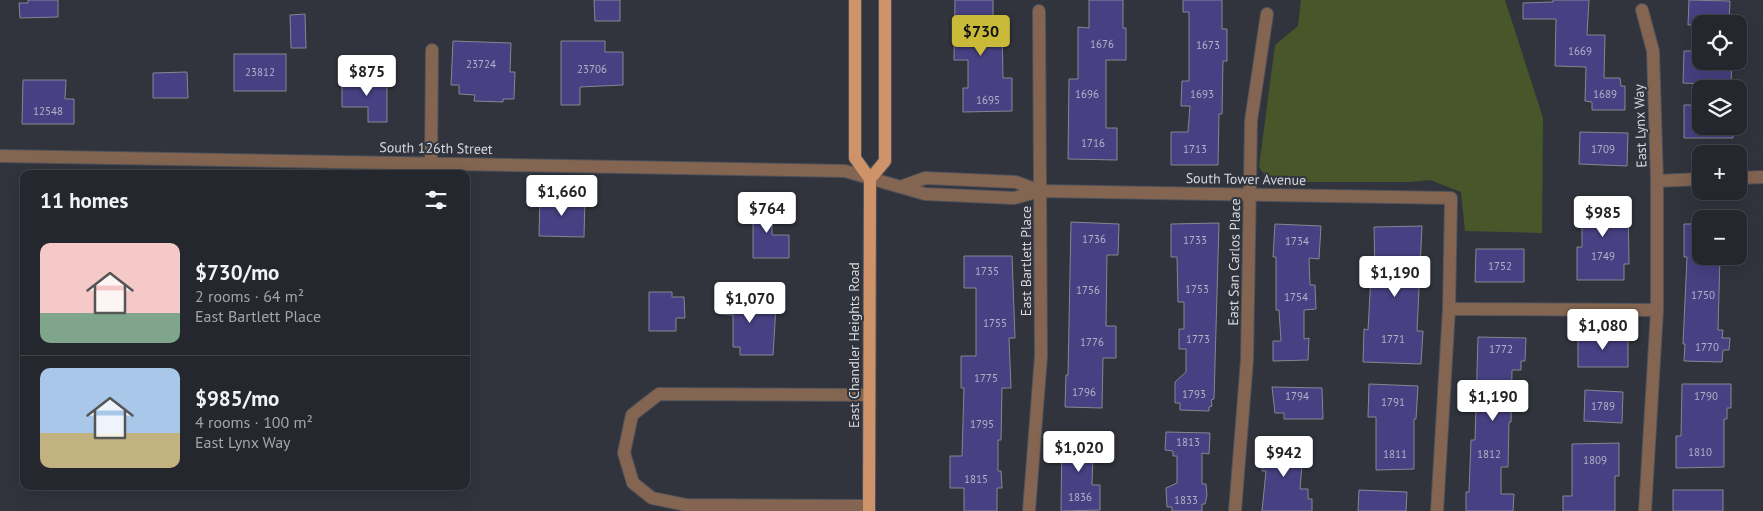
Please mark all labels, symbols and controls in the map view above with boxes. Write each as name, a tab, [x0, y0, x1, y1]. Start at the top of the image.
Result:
pin: $730	[951, 15, 1011, 57]
map controls	[1692, 15, 1747, 265]
button: locate	[1692, 15, 1747, 70]
text: $730	[963, 21, 999, 41]
house number: 1676	[1090, 37, 1114, 51]
house number: 1673	[1196, 38, 1220, 52]
house number: 1669	[1568, 44, 1592, 58]
pin: $875	[337, 54, 397, 97]
house number: 23724	[466, 57, 496, 71]
text: $875	[349, 61, 385, 81]
house number: 23706	[577, 62, 607, 76]
house number: 23812	[245, 65, 275, 79]
button: layers	[1692, 80, 1747, 135]
street label: East Lynx Way	[1630, 83, 1650, 168]
house number: 1696	[1075, 87, 1099, 101]
house number: 1693	[1190, 87, 1214, 101]
house number: 1689	[1593, 87, 1617, 101]
house number: 1695	[976, 93, 1000, 107]
house number: 12548	[33, 104, 63, 118]
house number: 1716	[1081, 136, 1105, 150]
street label: South 126th Street	[379, 138, 493, 158]
house number: 1713	[1183, 142, 1207, 156]
house number: 1709	[1591, 142, 1615, 156]
button: +	[1692, 145, 1747, 200]
street label: South Tower Avenue	[1186, 169, 1306, 189]
pin: $1,660	[521, 174, 603, 217]
text: $1,660	[537, 181, 587, 201]
icon: filters	[422, 186, 450, 214]
text: 11 homes	[40, 187, 128, 214]
pin: $764	[737, 192, 797, 234]
pin: $985	[1573, 196, 1633, 238]
text: $764	[749, 198, 785, 218]
street label: East San Carlos Place	[1224, 198, 1244, 326]
text: $985	[1585, 202, 1621, 222]
street label: East Bartlett Place	[1017, 206, 1035, 316]
button: −	[1692, 210, 1747, 265]
house number: 1736	[1082, 232, 1106, 246]
house number: 1733	[1183, 233, 1207, 247]
house number: 1734	[1285, 234, 1309, 248]
house number: 1749	[1591, 249, 1615, 263]
pin: $1,190	[1354, 256, 1436, 298]
text: $730/mo	[195, 259, 279, 286]
house number: 1752	[1488, 259, 1512, 273]
street label: East Chandler Heights Road	[845, 262, 863, 428]
text: $1,190	[1370, 262, 1420, 282]
icon: home	[80, 263, 140, 323]
house number: 1735	[975, 264, 999, 278]
pin: $1,070	[709, 282, 791, 324]
house number: 1753	[1185, 282, 1209, 296]
house number: 1756	[1076, 283, 1100, 297]
text: 2 rooms · 64 m²	[195, 286, 304, 306]
text: $1,070	[725, 288, 775, 308]
house number: 1750	[1691, 288, 1715, 302]
house number: 1754	[1284, 290, 1308, 304]
text: East Bartlett Place	[195, 306, 321, 326]
pin: $1,080	[1562, 308, 1644, 351]
text: $1,080	[1578, 315, 1628, 335]
house number: 1755	[983, 316, 1007, 330]
house number: 1773	[1186, 332, 1210, 346]
house number: 1771	[1381, 332, 1405, 346]
house number: 1776	[1080, 335, 1104, 349]
house number: 1770	[1695, 340, 1719, 354]
house number: 1772	[1489, 342, 1513, 356]
house number: 1775	[974, 371, 998, 385]
pin: $1,190	[1452, 380, 1534, 422]
text: $985/mo	[195, 385, 279, 412]
house number: 1796	[1072, 385, 1096, 399]
text: $1,190	[1468, 386, 1518, 406]
house number: 1793	[1182, 387, 1206, 401]
icon: home	[80, 388, 140, 448]
house number: 1794	[1285, 389, 1309, 403]
house number: 1790	[1694, 389, 1718, 403]
house number: 1791	[1381, 395, 1405, 409]
house number: 1789	[1591, 399, 1615, 413]
text: 4 rooms · 100 m²	[195, 412, 313, 432]
house number: 1795	[970, 417, 994, 431]
pin: $1,020	[1038, 430, 1120, 473]
text: East Lynx Way	[195, 432, 291, 452]
house number: 1813	[1176, 435, 1200, 449]
pin: $942	[1254, 436, 1314, 478]
text: $1,020	[1054, 437, 1104, 457]
text: $942	[1266, 442, 1302, 462]
house number: 1810	[1688, 445, 1712, 459]
house number: 1811	[1383, 447, 1407, 461]
house number: 1812	[1477, 447, 1501, 461]
house number: 1809	[1583, 453, 1607, 467]
house number: 1815	[964, 472, 988, 486]
house number: 1836	[1068, 490, 1092, 504]
house number: 1833	[1174, 493, 1198, 507]

